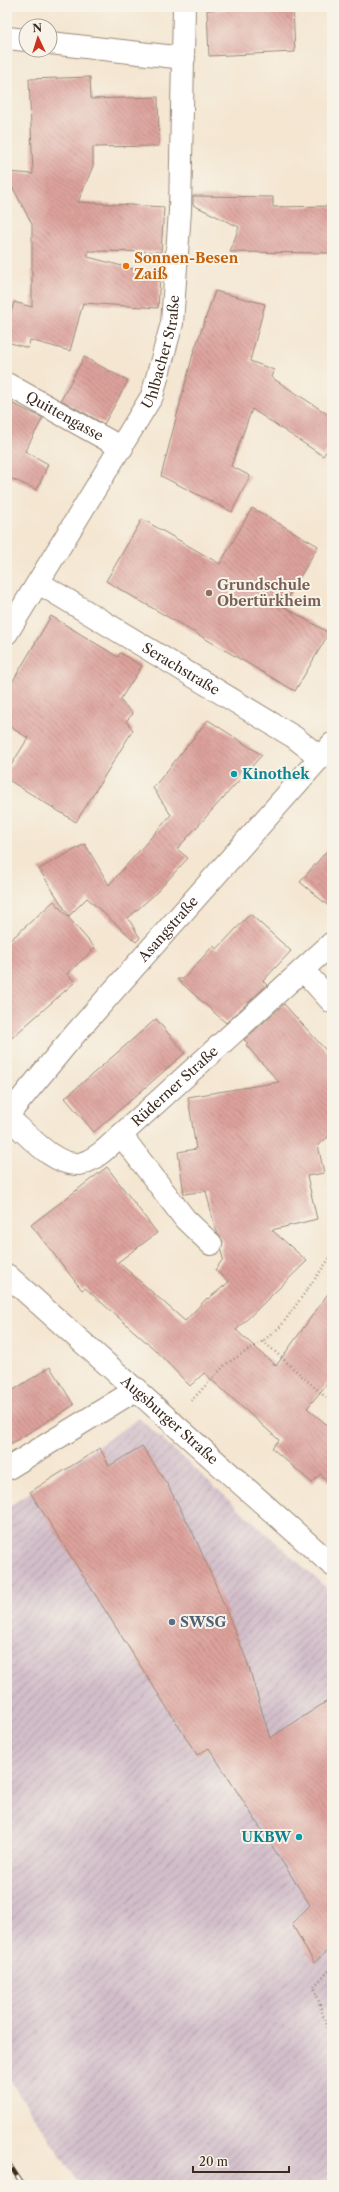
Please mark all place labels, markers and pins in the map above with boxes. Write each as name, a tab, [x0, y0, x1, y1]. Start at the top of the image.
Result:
place label: Sonnen-Besen Zaiß	[134, 249, 239, 283]
marker: Sonnen-Besen Zaiß	[121, 261, 131, 271]
place label: Grundschule Obertürkheim	[217, 576, 321, 610]
marker: Grundschule Obertürkheim	[204, 588, 214, 598]
place label: Kinothek	[242, 765, 310, 783]
marker: Kinothek	[229, 769, 239, 779]
place label: SWSG	[180, 1613, 226, 1631]
marker: SWSG	[167, 1617, 177, 1627]
place label: UKBW	[242, 1828, 292, 1846]
marker: UKBW	[294, 1832, 304, 1842]

